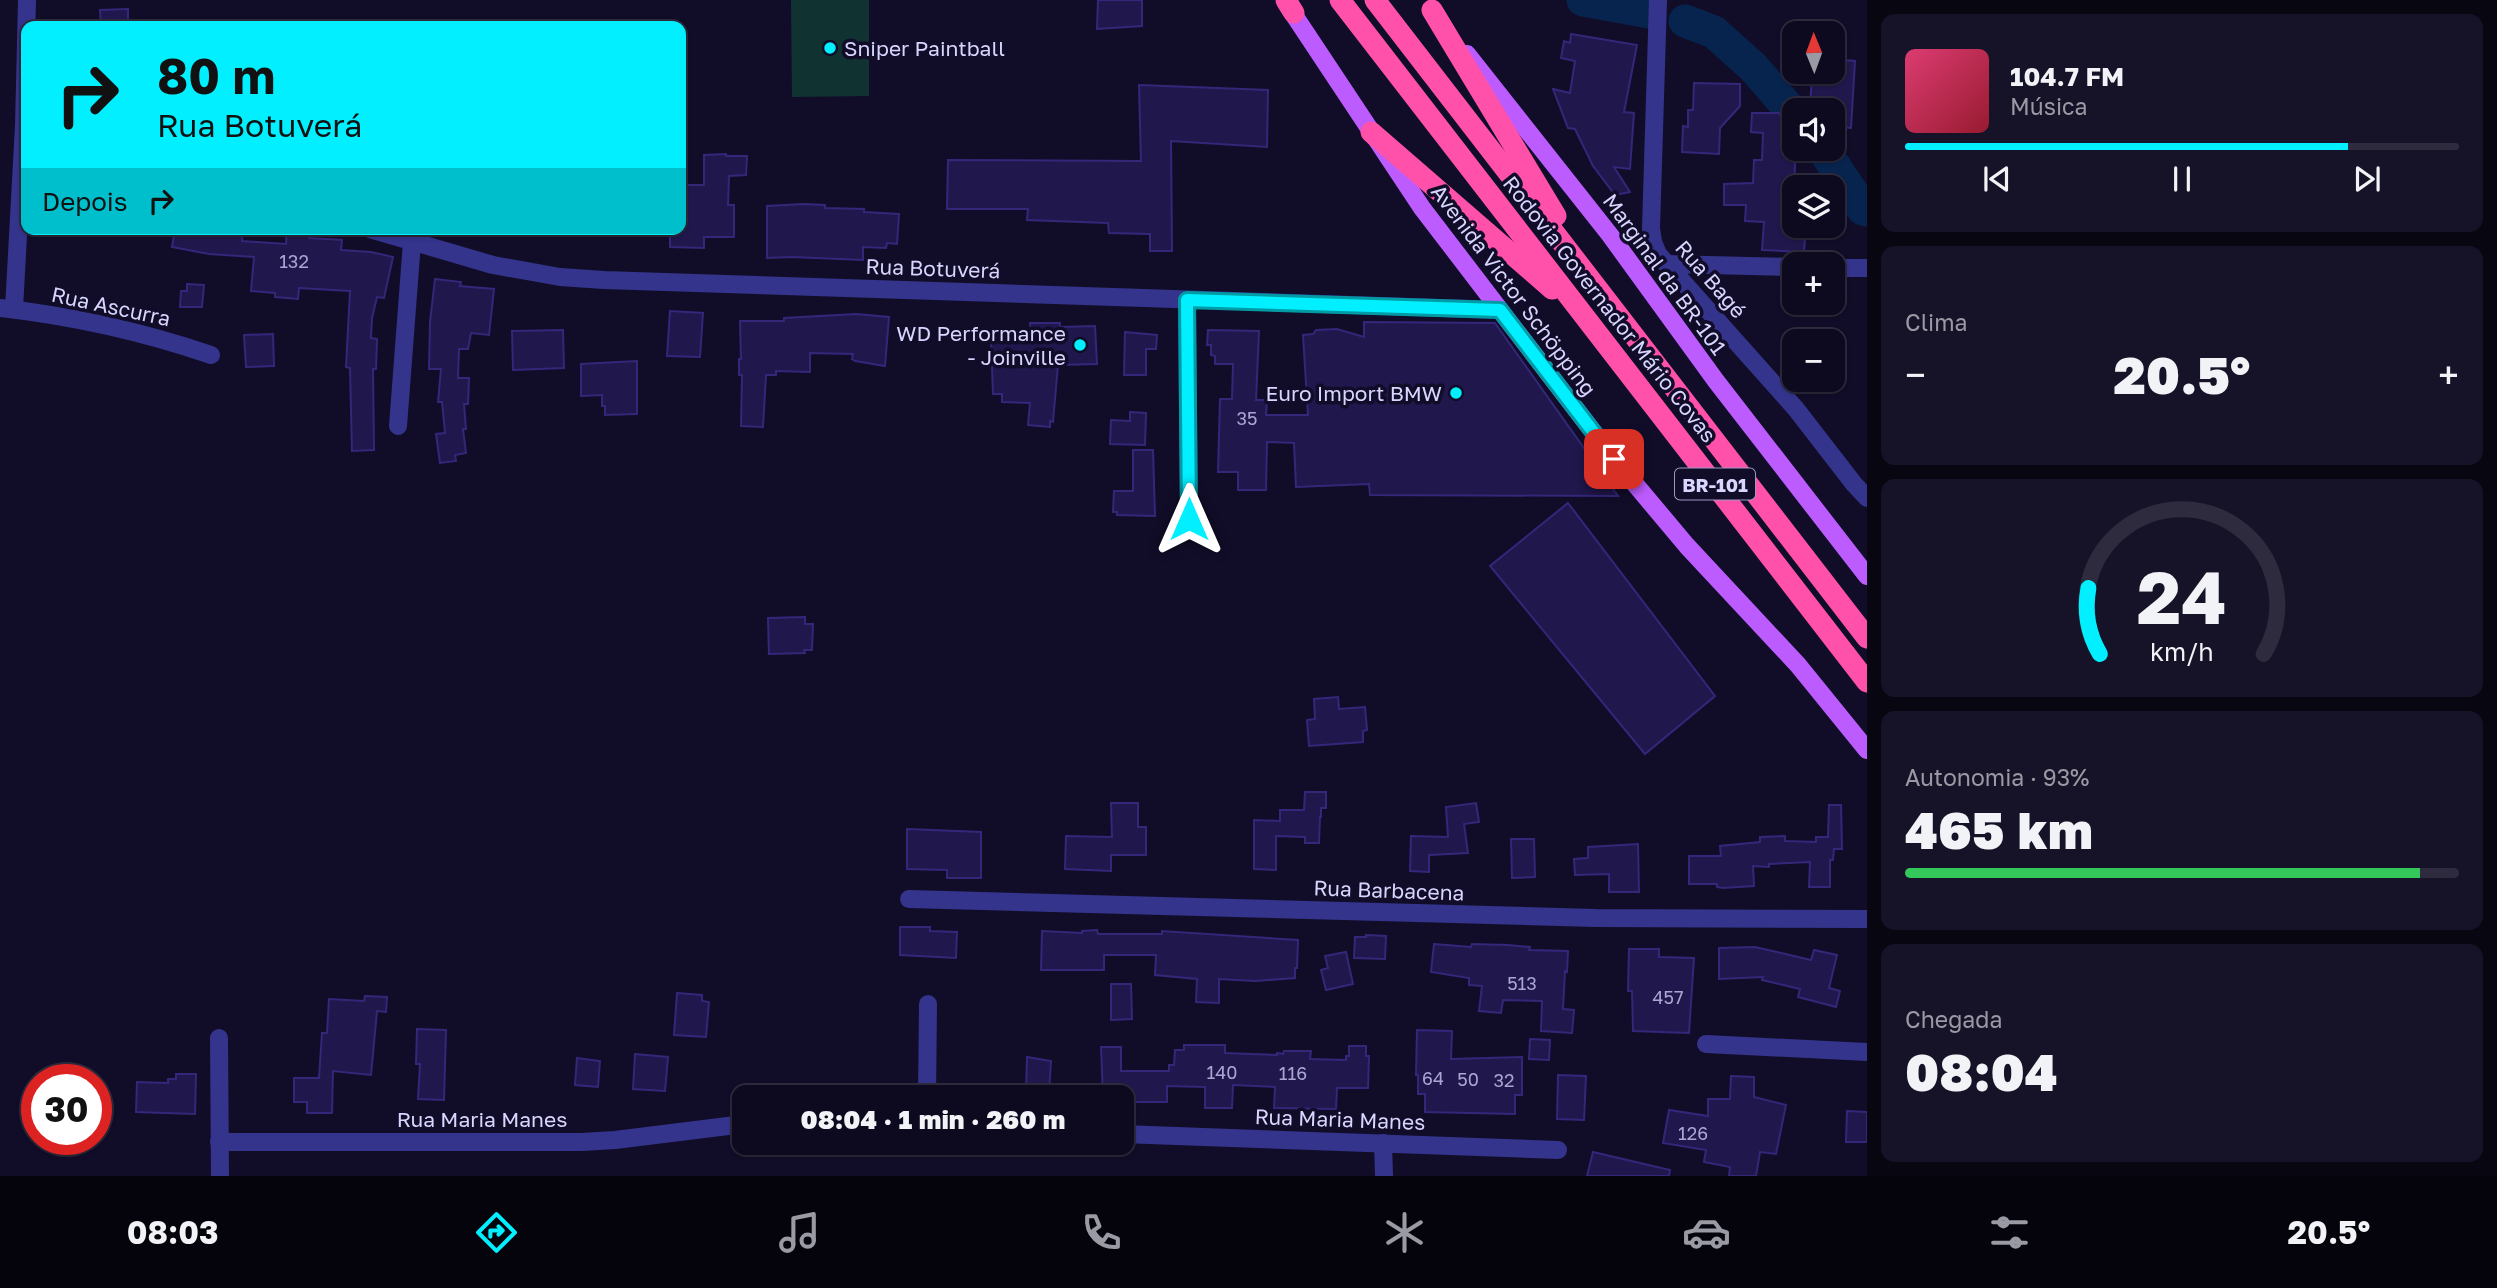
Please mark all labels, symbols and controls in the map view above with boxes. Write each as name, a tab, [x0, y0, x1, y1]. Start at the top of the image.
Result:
north arrow	[1782, 21, 1844, 84]
map controls	[1782, 21, 1845, 392]
place label: Sniper Paintball	[844, 35, 1005, 61]
marker: Sniper Paintball	[822, 40, 838, 56]
text: 80 m	[157, 46, 275, 105]
icon: right	[42, 49, 133, 140]
text: 104.7 FM	[2010, 61, 2124, 92]
text: Música	[2010, 92, 2088, 120]
button: sound	[1782, 98, 1845, 161]
text: Rua Botuverá	[157, 106, 362, 144]
icon: previous	[1978, 160, 2016, 198]
icon: pause	[2163, 160, 2201, 198]
icon: next	[2348, 160, 2386, 198]
street label: Rodovia Governador Mário Covas	[1498, 171, 1722, 447]
button: layers	[1782, 175, 1845, 238]
street label: Avenida Victor Schöpping	[1426, 179, 1602, 401]
icon: right	[142, 182, 180, 220]
text: Depois	[42, 186, 128, 217]
street label: Marginal da BR-101	[1598, 188, 1732, 360]
street label: Rua Bagé	[1670, 235, 1752, 323]
house number: 132	[279, 250, 309, 272]
button: +	[1782, 252, 1845, 315]
street label: Rua Botuverá	[865, 253, 1001, 283]
street label: Rua Ascurra	[49, 281, 173, 331]
text: Clima	[1905, 308, 1968, 336]
place label: WD Performance - Joinville	[896, 320, 1066, 370]
button: −	[1782, 329, 1845, 392]
marker: WD Performance - Joinville	[1072, 337, 1088, 353]
text: 20.5°	[2114, 343, 2250, 405]
text: −	[1905, 352, 1926, 397]
text: +	[2438, 352, 2459, 397]
place label: Euro Import BMW	[1265, 380, 1442, 406]
marker: Euro Import BMW	[1448, 385, 1464, 401]
house number: 35	[1237, 407, 1257, 429]
pin	[1584, 429, 1644, 489]
icon: arrive	[1595, 440, 1633, 478]
road number: BR-101	[1675, 468, 1755, 499]
position arrow	[1152, 482, 1226, 556]
text: 24	[2137, 553, 2227, 640]
text: km/h	[2150, 636, 2214, 667]
text: Autonomia · 93%	[1905, 763, 2089, 791]
text: 465 km	[1905, 798, 2093, 860]
street label: Rua Barbacena	[1313, 874, 1465, 906]
house number: 513	[1507, 972, 1537, 994]
house number: 457	[1653, 986, 1683, 1008]
text: Chegada	[1905, 1005, 2002, 1033]
text: 08:04	[1905, 1040, 2058, 1102]
house number: 140	[1207, 1061, 1237, 1083]
house number: 116	[1279, 1062, 1307, 1084]
speed limit sign: 30	[21, 1064, 112, 1155]
house number: 64	[1422, 1067, 1444, 1089]
house number: 50	[1457, 1068, 1479, 1090]
house number: 32	[1494, 1069, 1514, 1091]
street label: Rua Maria Manes	[1254, 1103, 1426, 1135]
text: 08:04 · 1 min · 260 m	[801, 1104, 1065, 1135]
street label: Rua Maria Manes	[397, 1106, 567, 1132]
house number: 126	[1678, 1122, 1708, 1144]
icon: directions	[472, 1208, 521, 1257]
icon: music	[775, 1208, 824, 1257]
icon: phone	[1077, 1208, 1126, 1257]
icon: climate	[1380, 1208, 1429, 1257]
icon: car	[1682, 1208, 1731, 1257]
icon: filters	[1985, 1208, 2034, 1257]
text: 08:03	[127, 1213, 219, 1251]
text: 20.5°	[2288, 1213, 2370, 1251]

